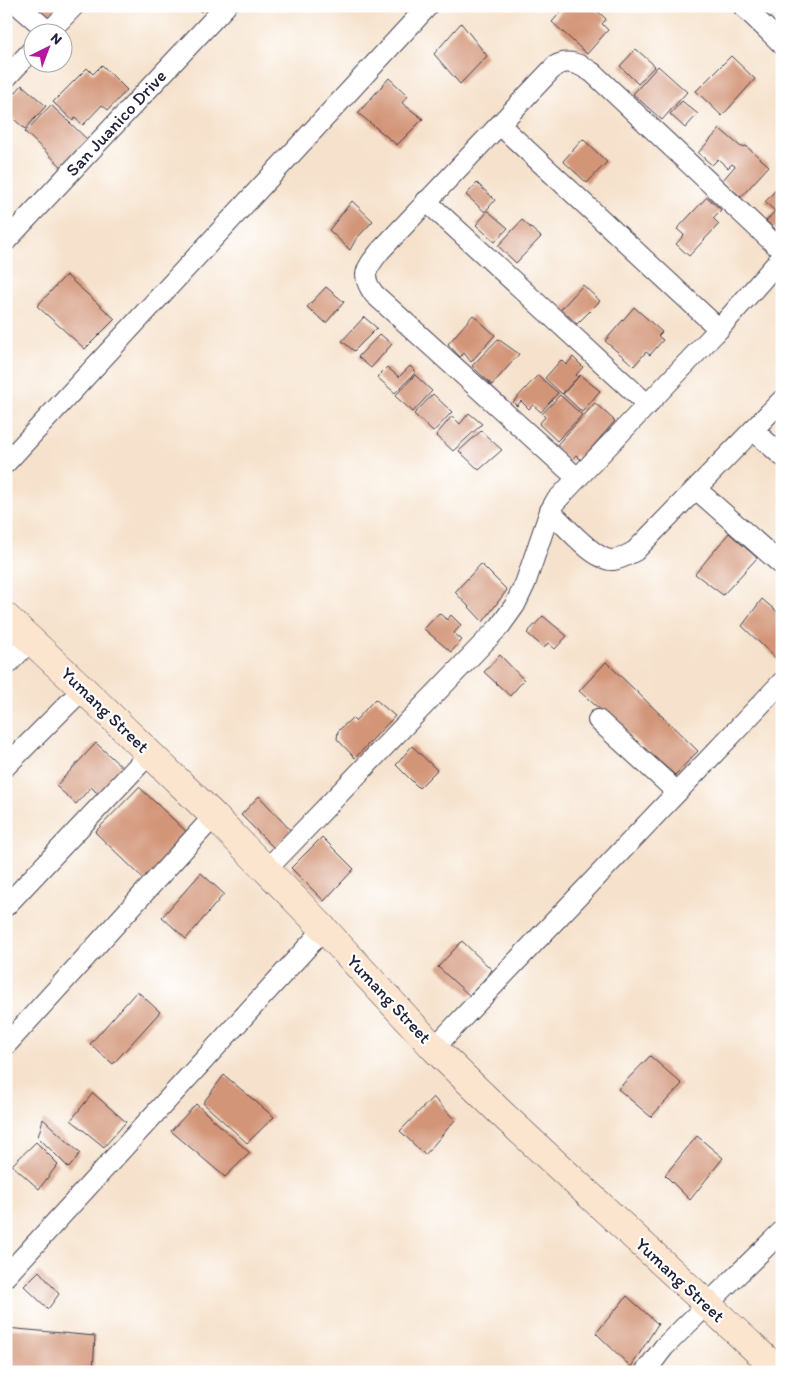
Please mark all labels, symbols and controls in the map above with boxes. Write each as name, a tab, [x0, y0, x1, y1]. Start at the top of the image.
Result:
north arrow	[22, 22, 72, 72]
text: N	[47, 29, 66, 48]
street label: San Juanico Drive	[61, 65, 171, 181]
street label: Yumang Street	[56, 662, 154, 758]
street label: Yumang Street	[342, 950, 436, 1048]
street label: Yumang Street	[631, 1233, 729, 1327]

